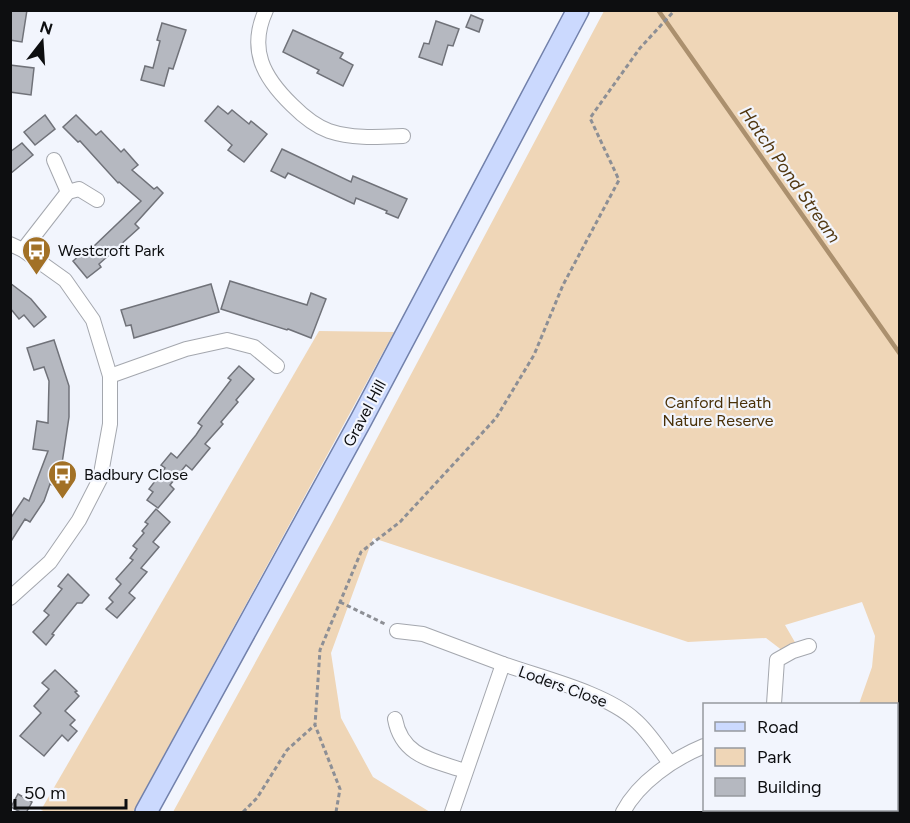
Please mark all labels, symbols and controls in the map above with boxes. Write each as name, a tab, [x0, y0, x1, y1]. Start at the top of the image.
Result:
north arrow	[12, 12, 72, 72]
text: N	[38, 17, 55, 39]
water label: Hatch Pond Stream	[735, 103, 845, 247]
bus stop icon: Westcroft Park	[21, 234, 53, 276]
place label: Westcroft Park	[58, 241, 165, 260]
street label: Gravel Hill	[339, 377, 390, 450]
park label: Canford Heath Nature Reserve	[663, 393, 774, 430]
bus stop icon: Badbury Close	[47, 458, 79, 500]
place label: Badbury Close	[84, 465, 188, 484]
street label: Loders Close	[516, 662, 610, 711]
legend	[703, 703, 898, 811]
text: Road	[757, 716, 798, 738]
text: Park	[757, 746, 792, 768]
scale bar	[15, 772, 126, 810]
text: Building	[757, 776, 822, 798]
text: 50 m	[24, 782, 66, 804]

